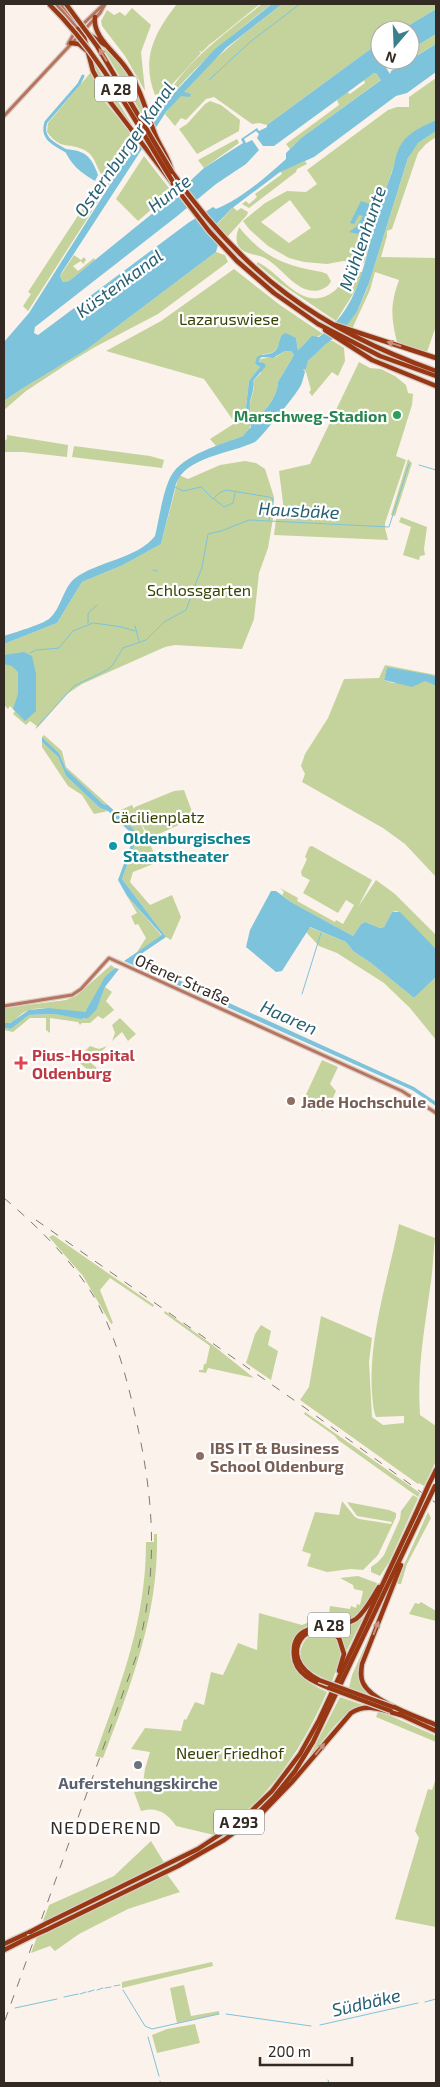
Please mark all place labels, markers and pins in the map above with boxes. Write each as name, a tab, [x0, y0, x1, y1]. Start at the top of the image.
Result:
place label: Marschweg-Stadion	[234, 406, 387, 425]
marker: Marschweg-Stadion	[391, 409, 403, 421]
place label: Oldenburgisches Staatstheater	[123, 828, 251, 865]
marker: Oldenburgisches Staatstheater	[107, 840, 119, 852]
place label: Pius-Hospital Oldenburg	[32, 1045, 136, 1082]
marker: Pius-Hospital Oldenburg	[14, 1056, 28, 1070]
place label: Jade Hochschule	[301, 1092, 426, 1111]
marker: Jade Hochschule	[285, 1095, 297, 1107]
place label: IBS IT & Business School Oldenburg	[210, 1438, 345, 1475]
marker: IBS IT & Business School Oldenburg	[194, 1450, 206, 1462]
marker: Auferstehungskirche	[132, 1759, 144, 1771]
place label: Auferstehungskirche	[58, 1773, 218, 1792]

